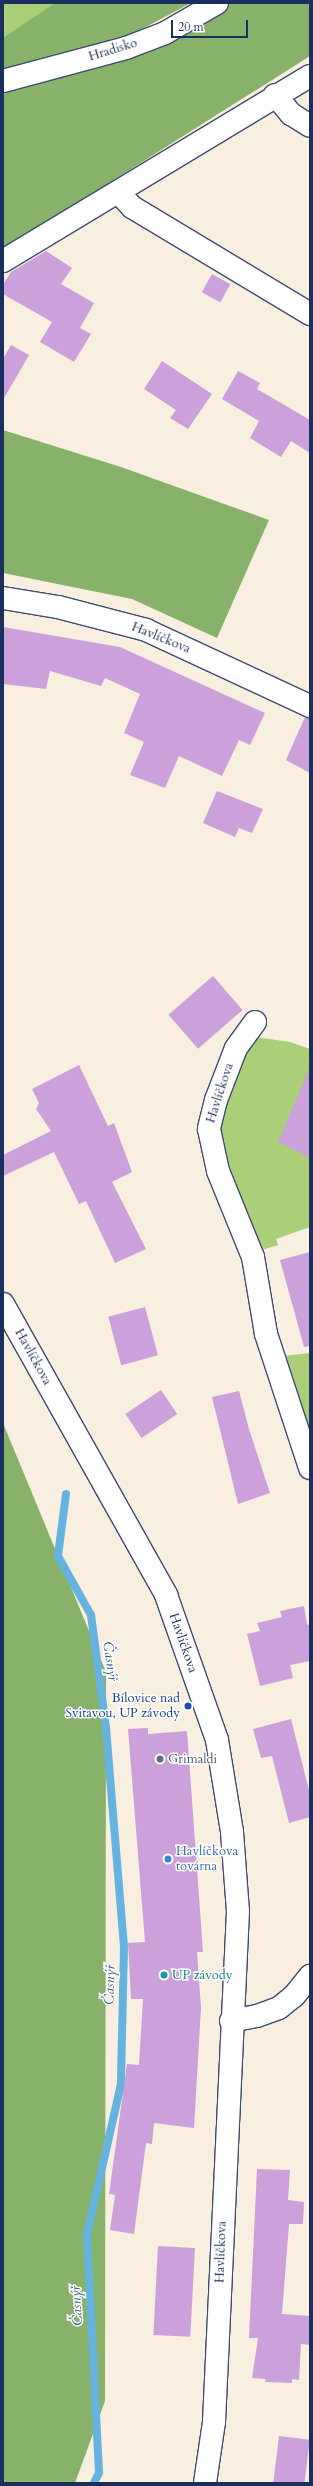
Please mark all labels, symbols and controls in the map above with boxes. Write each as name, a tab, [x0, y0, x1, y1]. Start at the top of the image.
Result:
scale bar	[173, 12, 250, 38]
text: 20 m	[178, 19, 204, 35]
street label: Hradisko	[87, 35, 139, 65]
street label: Havlíčkova	[129, 619, 193, 657]
street label: Havlíčkova	[203, 1061, 237, 1125]
street label: Havlíčkova	[11, 1326, 55, 1388]
street label: Havlíčkova	[166, 1611, 200, 1675]
water label: Časnýř	[99, 1640, 121, 1682]
place label: Bílovice nad Svitavou, UP závody	[65, 1691, 180, 1722]
marker: Bílovice nad Svitavou, UP závody	[183, 1701, 193, 1711]
place label: Grimaldi	[168, 1751, 217, 1767]
marker: Grimaldi	[155, 1754, 165, 1764]
place label: Havlíčkova továrna	[176, 1844, 238, 1875]
marker: Havlíčkova továrna	[163, 1854, 173, 1864]
water label: Časnýř	[101, 1965, 119, 2005]
place label: UP závody	[172, 1967, 233, 1983]
marker: UP závody	[159, 1970, 169, 1980]
street label: Havlíčkova	[212, 2221, 230, 2283]
water label: Časnýř	[68, 2286, 86, 2326]

